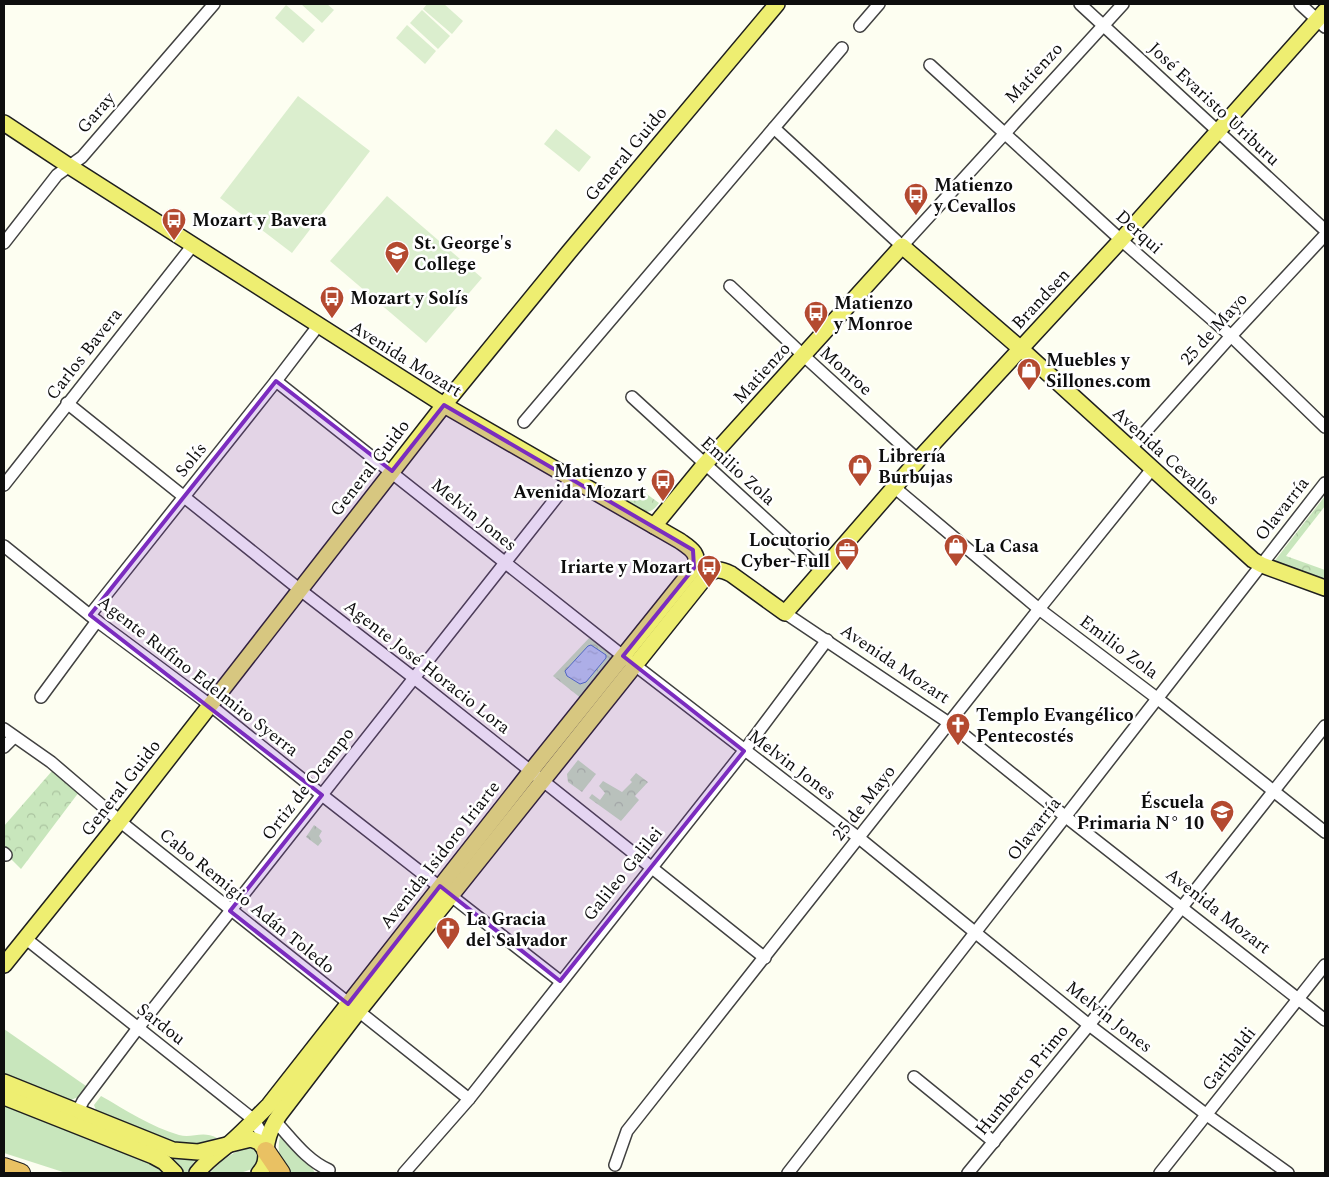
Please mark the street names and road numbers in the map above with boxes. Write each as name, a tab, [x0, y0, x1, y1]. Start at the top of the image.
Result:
street label: Matienzo	[998, 36, 1070, 110]
street label: José Evaristo Uriburu	[1142, 36, 1286, 172]
street label: Garay	[70, 85, 123, 140]
street label: General Guido	[578, 101, 674, 207]
street label: Derqui	[1109, 203, 1169, 261]
street label: Brandsen	[1005, 262, 1077, 336]
street label: 25 de Mayo	[1174, 286, 1254, 372]
street label: Carlos Bavera	[39, 302, 129, 406]
street label: Avenida Mozart	[345, 314, 467, 404]
street label: Matienzo	[727, 336, 797, 410]
street label: Monroe	[814, 340, 878, 402]
street label: Avenida Cevallos	[1106, 400, 1226, 512]
street label: General Guido	[323, 414, 417, 522]
street label: Emilio Zola	[694, 430, 782, 512]
street label: Solís	[168, 437, 214, 483]
street label: Olavarría	[1248, 471, 1316, 547]
street label: Melvin Jones	[425, 472, 523, 558]
street label: Agente Rufino Edelmiro Syerra	[92, 589, 304, 763]
street label: Agente José Horacio Lora	[338, 593, 516, 741]
street label: Emilio Zola	[1074, 608, 1164, 686]
street label: Avenida Mozart	[835, 617, 955, 711]
street label: Ortiz de Ocampo	[255, 721, 361, 847]
street label: Melvin Jones	[742, 723, 842, 807]
street label: General Guido	[74, 734, 168, 842]
street label: 25 de Mayo	[826, 759, 902, 847]
street label: Avenida Isidoro Iriarte	[373, 775, 507, 935]
street label: Olavarría	[1000, 791, 1068, 867]
street label: Galileo Galilei	[576, 821, 670, 927]
street label: Cabo Remigio Adán Toledo	[153, 822, 341, 980]
street label: Avenida Mozart	[1160, 861, 1276, 961]
street label: Melvin Jones	[1060, 974, 1158, 1060]
street label: Sardou	[131, 996, 191, 1052]
street label: Humberto Primo	[969, 1019, 1075, 1141]
street label: Garibaldi	[1195, 1021, 1263, 1097]

